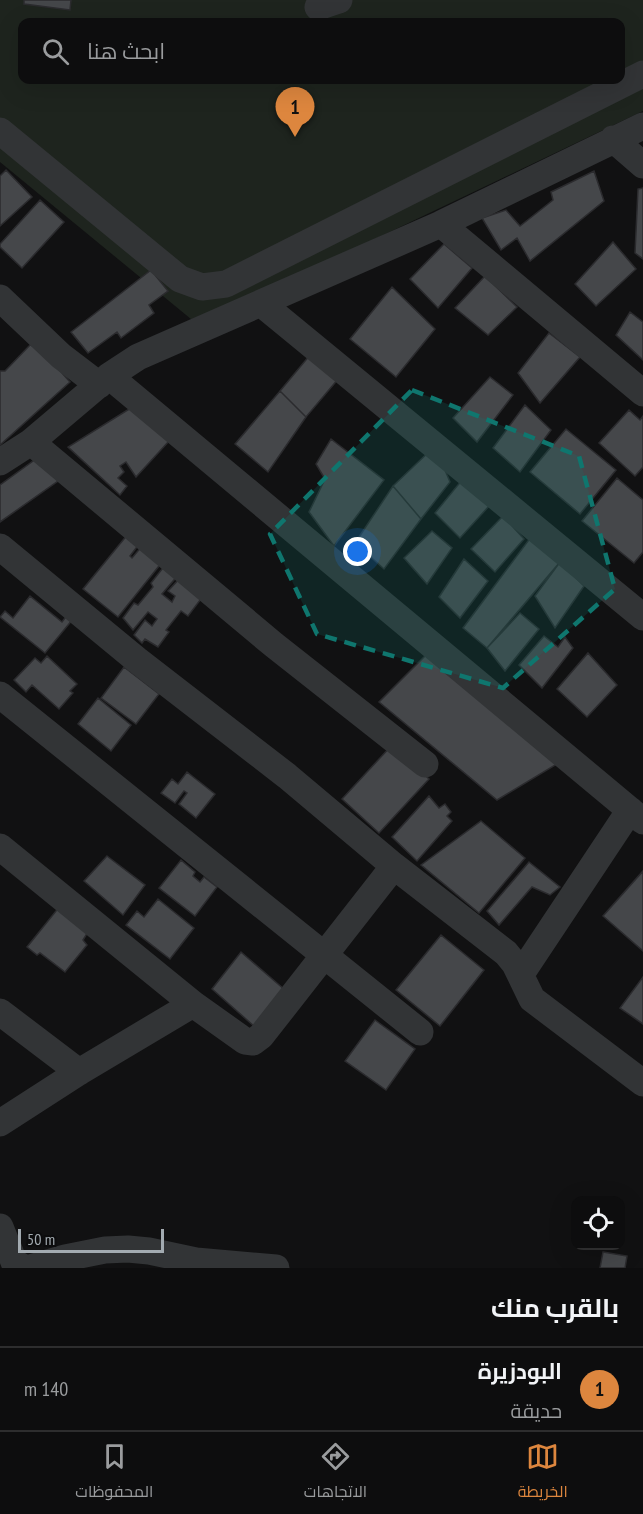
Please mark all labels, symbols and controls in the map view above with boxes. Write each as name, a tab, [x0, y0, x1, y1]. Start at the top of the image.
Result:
search box	[18, 18, 625, 84]
icon: search	[39, 35, 72, 68]
text: ابحث هنا	[87, 37, 165, 65]
pin: 1	[276, 88, 314, 137]
your location	[343, 537, 372, 566]
map controls	[571, 1196, 625, 1250]
button: locate	[571, 1196, 625, 1250]
scale bar	[18, 1226, 164, 1254]
text: 50 m	[27, 1229, 55, 1249]
text: بالقرب منك	[491, 1291, 619, 1324]
text: البودزيرة	[478, 1357, 562, 1385]
text: 140 m	[24, 1376, 68, 1402]
text: 1	[595, 1376, 604, 1402]
text: حديقة	[511, 1398, 562, 1424]
tab: المحفوظات	[75, 1440, 153, 1506]
tab: الاتجاهات	[304, 1440, 367, 1506]
tab: الخريطة	[518, 1440, 568, 1506]

